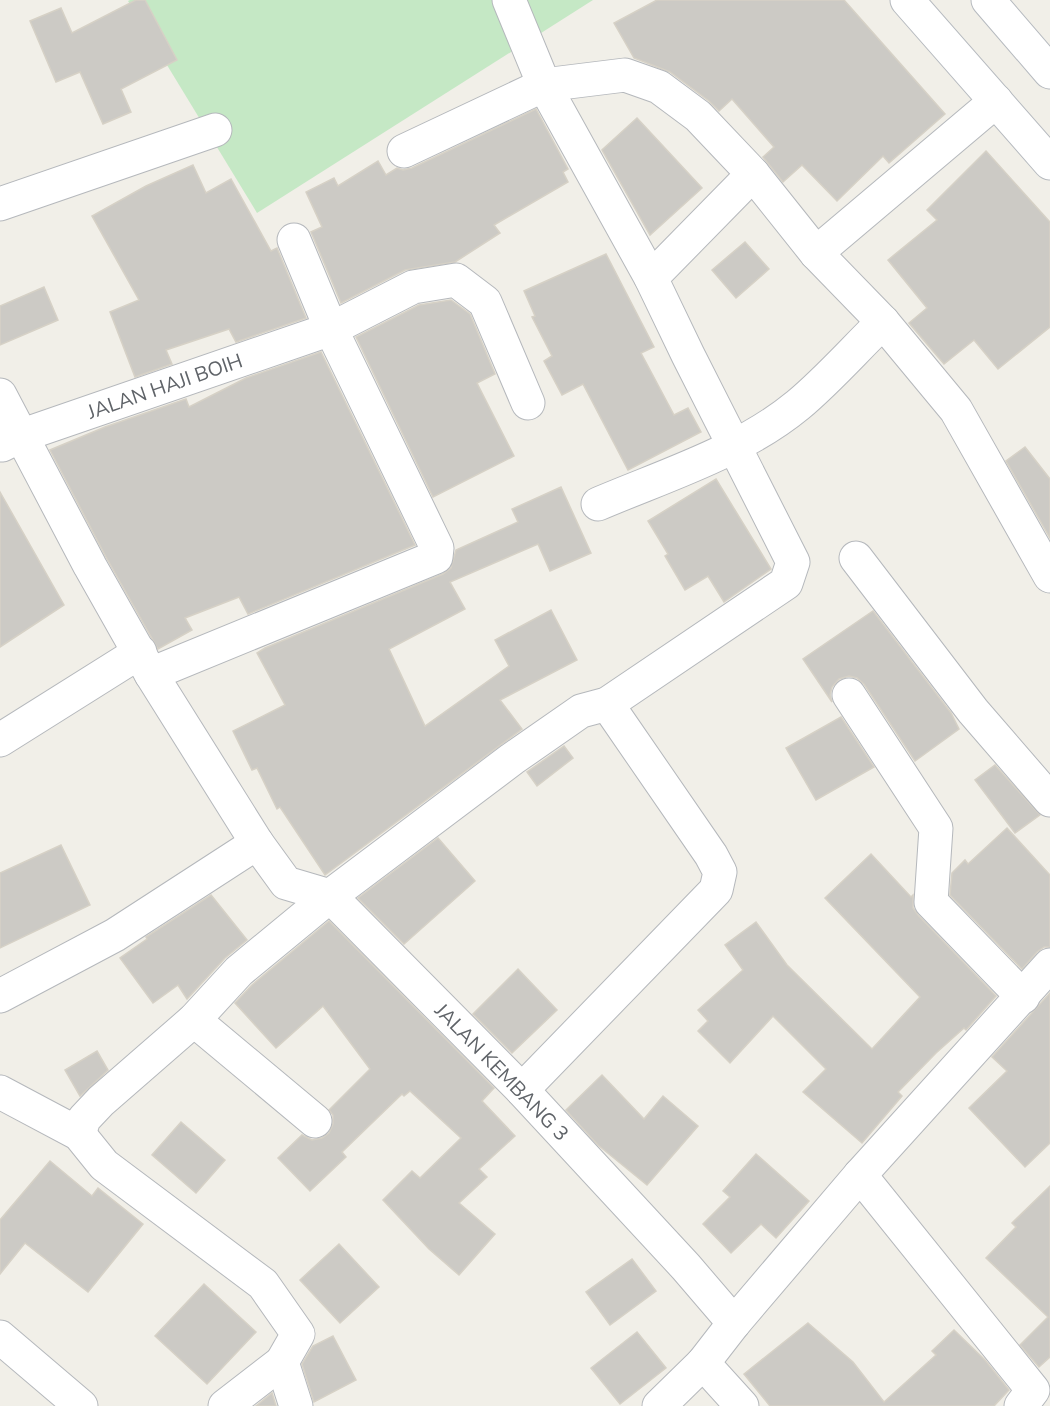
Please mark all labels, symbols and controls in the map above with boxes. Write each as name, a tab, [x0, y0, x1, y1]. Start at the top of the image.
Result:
street label: JALAN HAJI BOIH	[83, 347, 246, 426]
street label: JALAN KEMBANG 3	[428, 997, 574, 1147]

